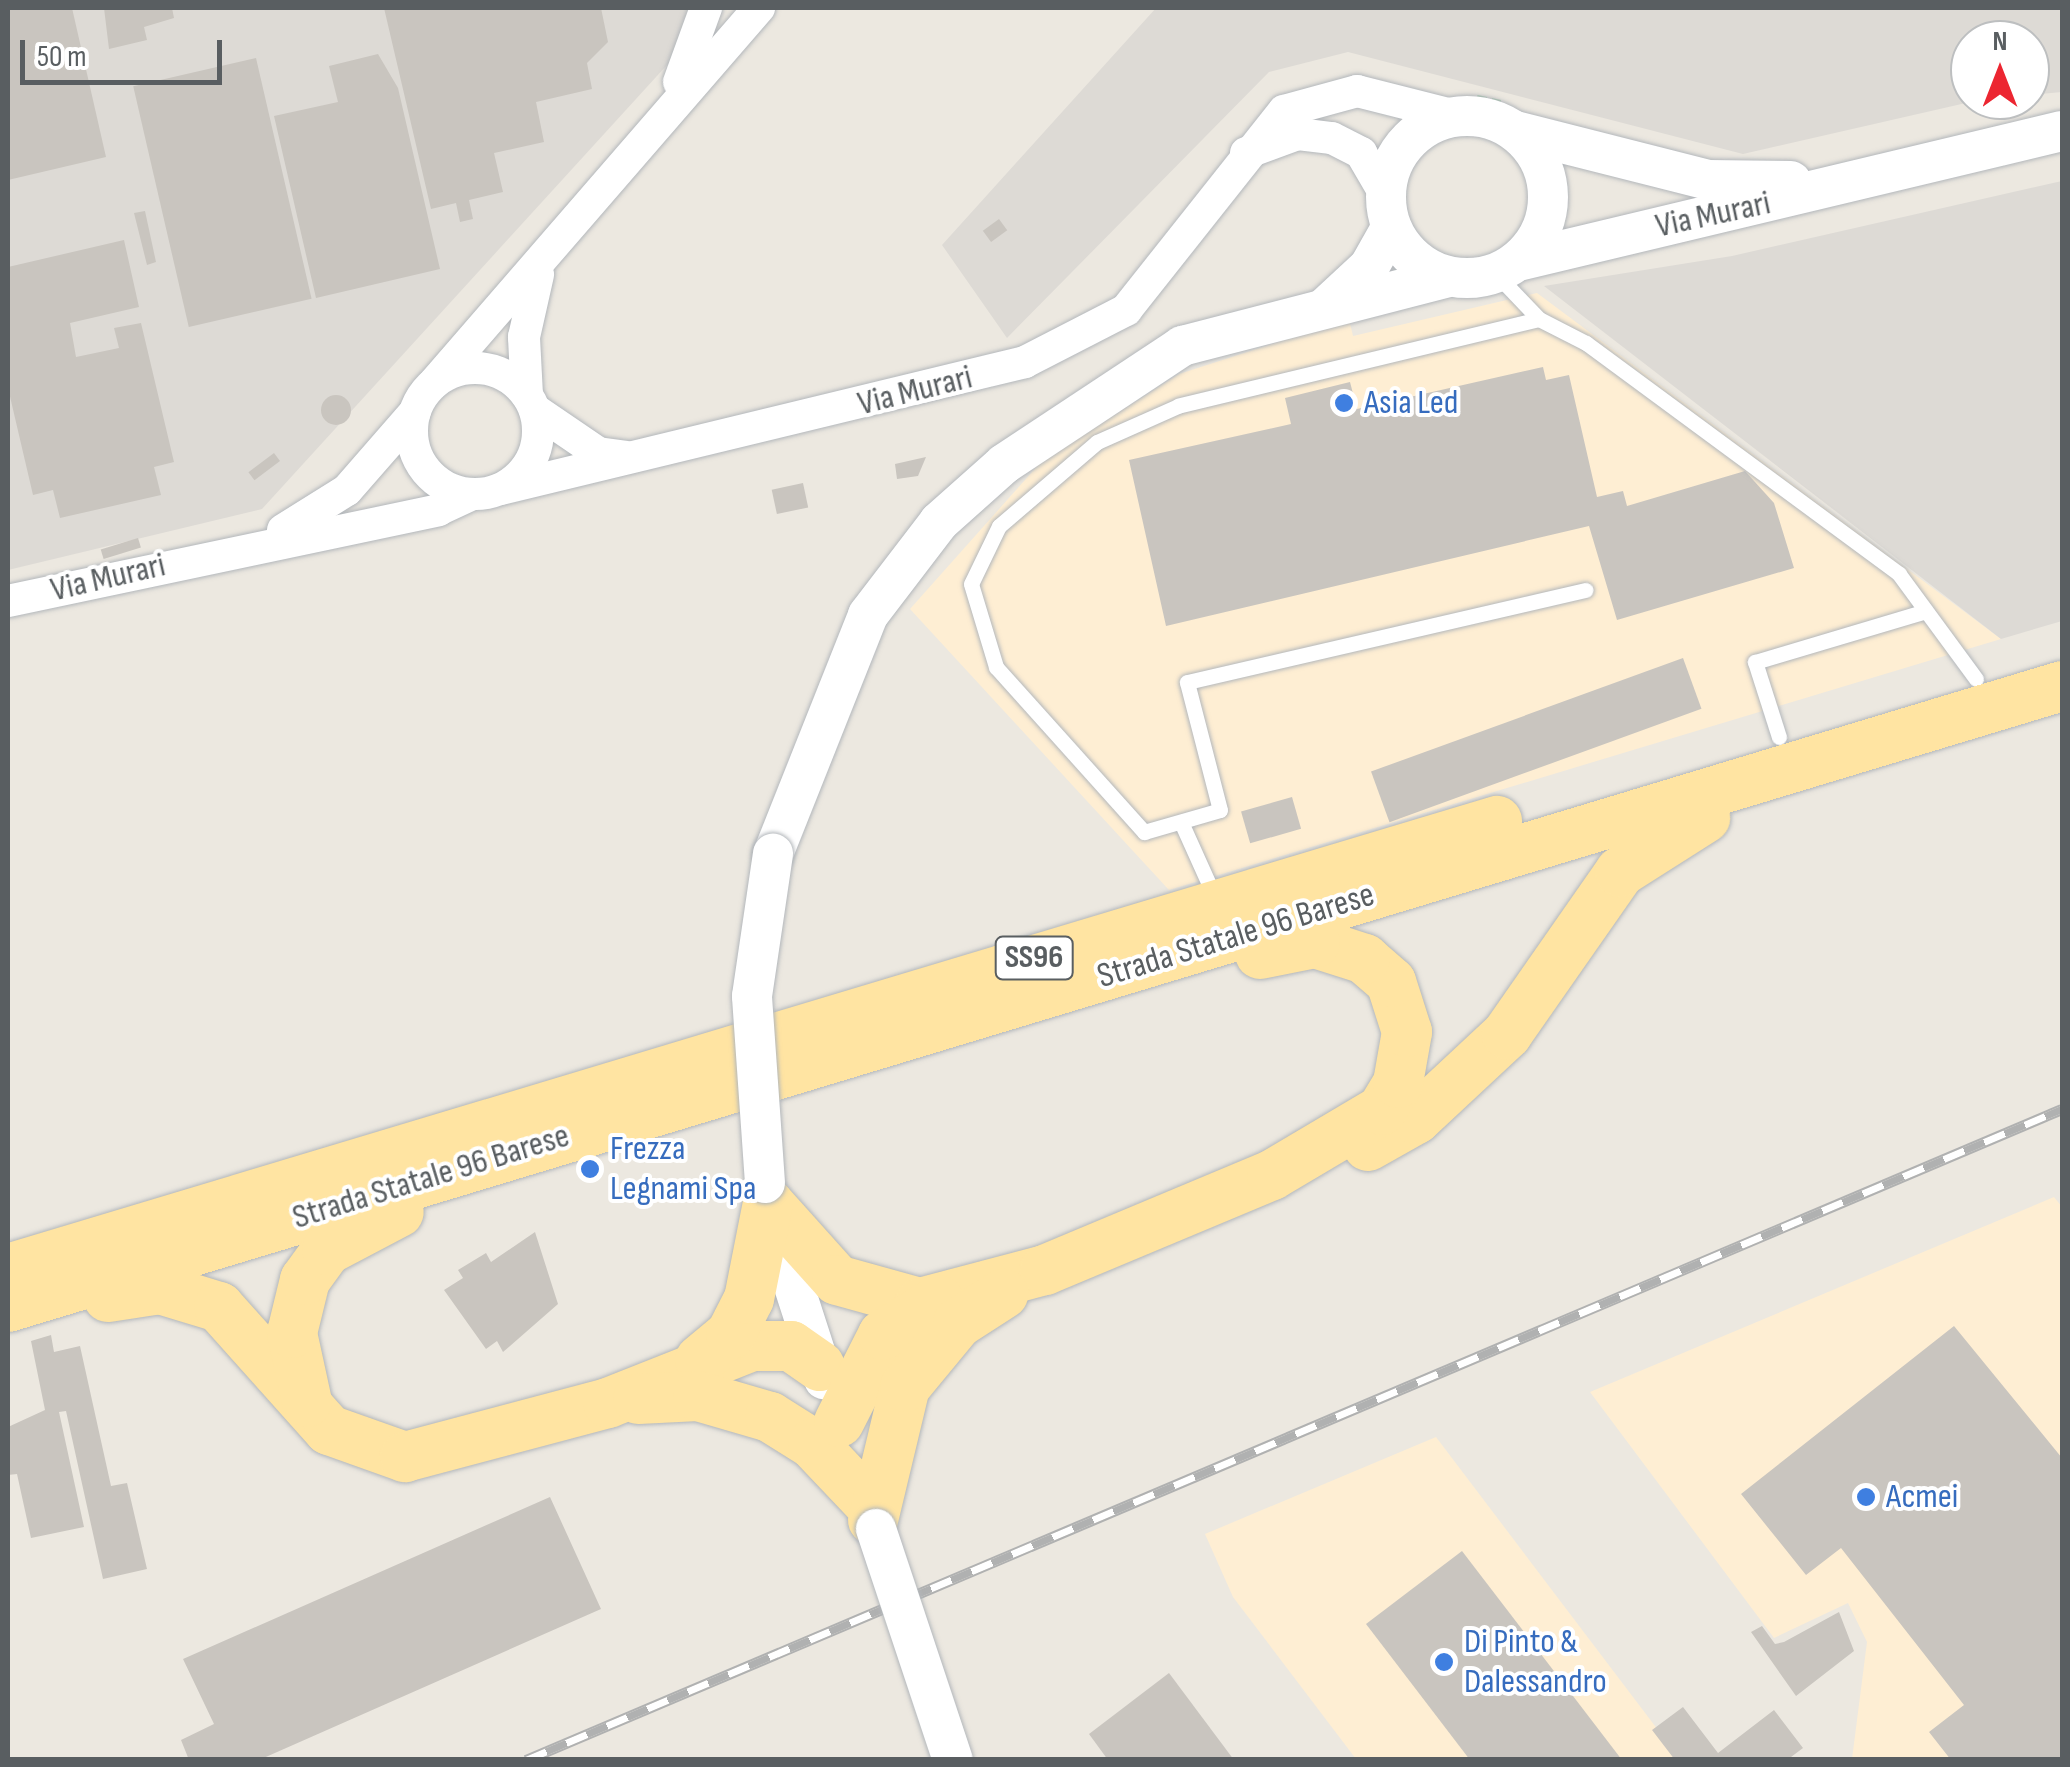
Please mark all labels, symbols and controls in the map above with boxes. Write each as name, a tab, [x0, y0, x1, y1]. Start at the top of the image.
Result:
scale bar	[25, 20, 228, 82]
north arrow	[1950, 20, 2050, 120]
text: N	[1993, 25, 2007, 58]
text: 50 m	[37, 39, 86, 75]
street label: Via Murari	[1652, 182, 1774, 248]
street label: Via Murari	[854, 357, 976, 425]
place label: Asia Led	[1364, 382, 1458, 424]
marker: Asia Led	[1333, 392, 1355, 414]
street label: Via Murari	[47, 544, 169, 612]
street label: Strada Statale 96 Barese	[1093, 874, 1379, 998]
road number: SS96	[994, 931, 1074, 985]
street label: Strada Statale 96 Barese	[288, 1115, 574, 1239]
place label: Frezza Legnami Spa	[610, 1128, 757, 1210]
marker: Frezza Legnami Spa	[579, 1158, 601, 1180]
place label: Acmei	[1886, 1476, 1958, 1518]
marker: Acmei	[1855, 1486, 1877, 1508]
place label: Di Pinto & Dalessandro	[1464, 1621, 1607, 1703]
marker: Di Pinto & Dalessandro	[1433, 1651, 1455, 1673]

